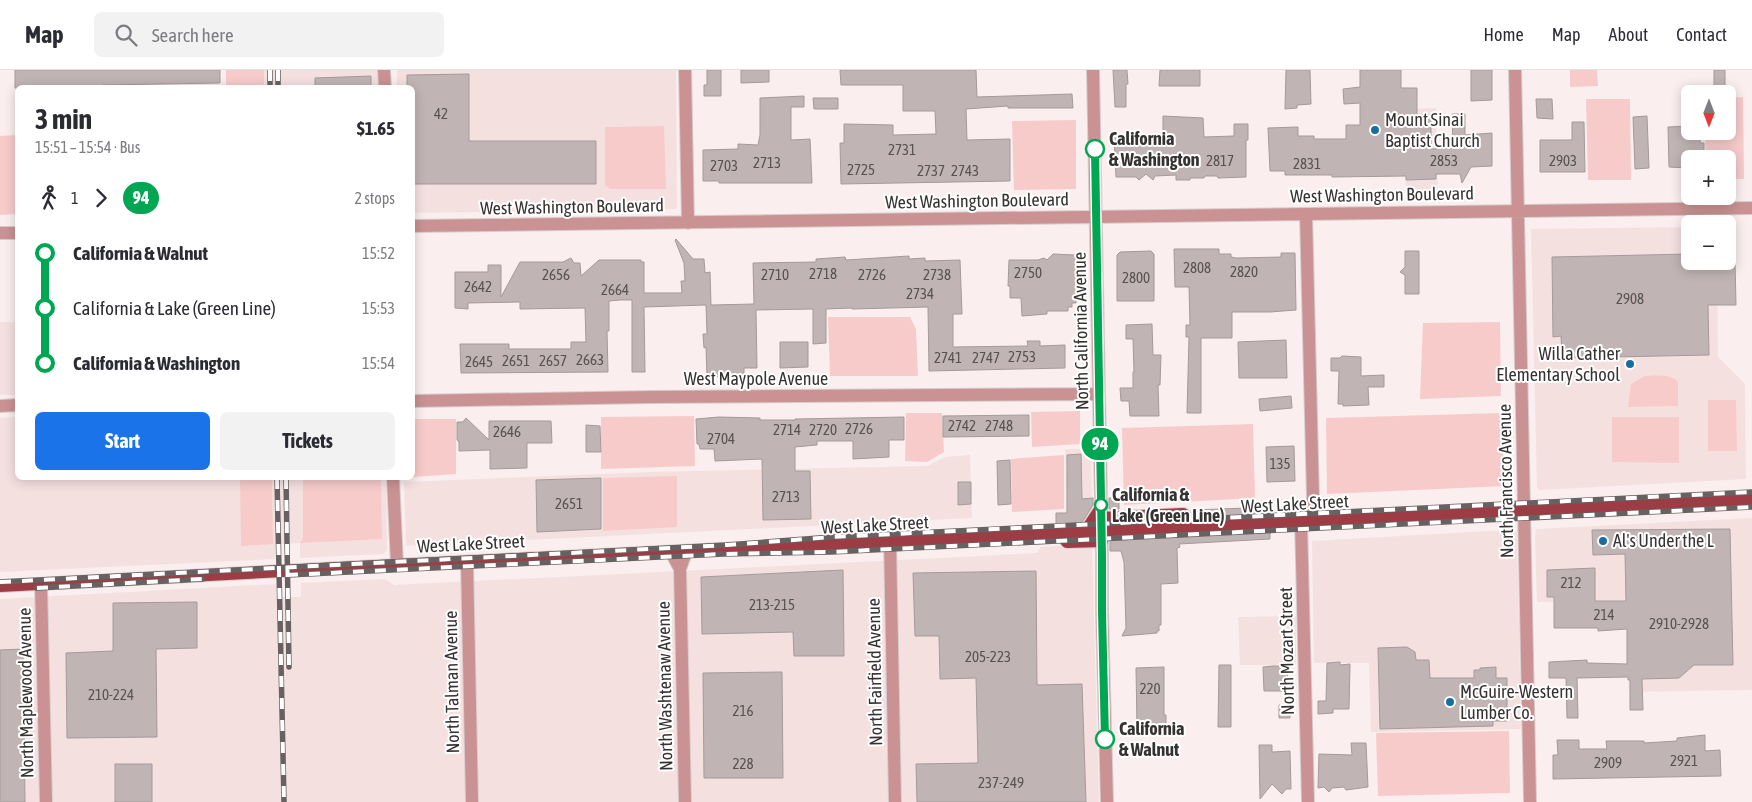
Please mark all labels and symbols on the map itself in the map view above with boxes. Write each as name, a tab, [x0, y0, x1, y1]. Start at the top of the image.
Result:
north arrow	[1681, 85, 1736, 140]
house number: 42	[434, 105, 448, 122]
place label: Mount Sinai Baptist Church	[1385, 109, 1480, 151]
marker: Mount Sinai Baptist Church	[1369, 124, 1381, 136]
place label: California & Washington	[1109, 128, 1200, 170]
marker: California & Washington	[1085, 139, 1105, 159]
house number: 2731	[888, 141, 916, 158]
house number: 2817	[1206, 152, 1234, 169]
house number: 2853	[1430, 152, 1458, 169]
house number: 2903	[1549, 152, 1577, 169]
house number: 2713	[753, 154, 781, 171]
house number: 2831	[1293, 155, 1321, 172]
house number: 2703	[710, 157, 738, 174]
house number: 2725	[847, 161, 875, 178]
house number: 2737	[917, 162, 945, 179]
house number: 2743	[951, 162, 979, 179]
street label: West Washington Boulevard	[1290, 182, 1474, 207]
street label: West Washington Boulevard	[885, 188, 1069, 213]
street label: West Washington Boulevard	[480, 194, 664, 219]
street label: North California Avenue	[1069, 252, 1092, 410]
house number: 2808	[1183, 259, 1211, 276]
house number: 2820	[1230, 263, 1258, 280]
house number: 2750	[1014, 264, 1042, 281]
house number: 2718	[809, 265, 837, 282]
house number: 2656	[542, 266, 570, 283]
house number: 2710	[761, 266, 789, 283]
house number: 2726	[858, 266, 886, 283]
house number: 2738	[923, 266, 951, 283]
house number: 2800	[1122, 269, 1150, 286]
house number: 2642	[464, 278, 492, 295]
house number: 2664	[601, 281, 629, 298]
house number: 2734	[906, 285, 934, 302]
house number: 2908	[1616, 290, 1644, 307]
place label: Willa Cather Elementary School	[1496, 343, 1621, 385]
house number: 2753	[1008, 348, 1036, 365]
house number: 2741	[934, 349, 962, 366]
house number: 2747	[972, 349, 1000, 366]
house number: 2663	[576, 351, 604, 368]
house number: 2651	[502, 352, 530, 369]
house number: 2657	[539, 352, 567, 369]
house number: 2645	[465, 353, 493, 370]
marker: Willa Cather Elementary School	[1624, 358, 1636, 370]
street label: West Maypole Avenue	[684, 368, 828, 389]
street label: North Francisco Avenue	[1494, 404, 1517, 558]
house number: 2742	[948, 417, 976, 434]
house number: 2748	[985, 417, 1013, 434]
house number: 2726	[845, 420, 873, 437]
house number: 2714	[773, 421, 801, 438]
house number: 2720	[809, 421, 837, 438]
house number: 2646	[493, 423, 521, 440]
line badge: 94	[1078, 428, 1122, 460]
house number: 2704	[707, 430, 735, 447]
house number: 135	[1269, 455, 1291, 472]
place label: California & Lake (Green Line)	[1112, 484, 1224, 526]
house number: 2713	[772, 488, 800, 505]
street label: West Lake Street	[1241, 490, 1349, 517]
house number: 2651	[555, 495, 583, 512]
marker: California & Lake (Green Line)	[1094, 498, 1108, 512]
street label: West Lake Street	[821, 511, 929, 538]
street label: West Lake Street	[417, 530, 525, 557]
place label: Al's Under the L	[1613, 530, 1714, 551]
marker: Al's Under the L	[1597, 535, 1609, 547]
house number: 212	[1560, 574, 1582, 591]
street label: North Mozart Street	[1275, 587, 1298, 715]
house number: 213-215	[749, 596, 795, 613]
street label: North Fairfield Avenue	[863, 598, 886, 746]
street label: North Washtenaw Avenue	[653, 601, 676, 771]
house number: 214	[1593, 606, 1615, 623]
street label: North Maplewood Avenue	[14, 608, 37, 778]
street label: North Talman Avenue	[440, 610, 463, 754]
house number: 2910-2928	[1649, 615, 1709, 632]
house number: 205-223	[965, 648, 1011, 665]
house number: 220	[1139, 680, 1161, 697]
place label: McGuire-Western Lumber Co.	[1460, 681, 1573, 723]
house number: 210-224	[88, 686, 134, 703]
marker: McGuire-Western Lumber Co.	[1444, 696, 1456, 708]
house number: 216	[732, 702, 754, 719]
place label: California & Walnut	[1119, 718, 1184, 760]
marker: California & Walnut	[1095, 729, 1115, 749]
house number: 2921	[1670, 752, 1698, 769]
house number: 2909	[1594, 754, 1622, 771]
house number: 228	[732, 755, 754, 772]
house number: 237-249	[978, 774, 1024, 791]

